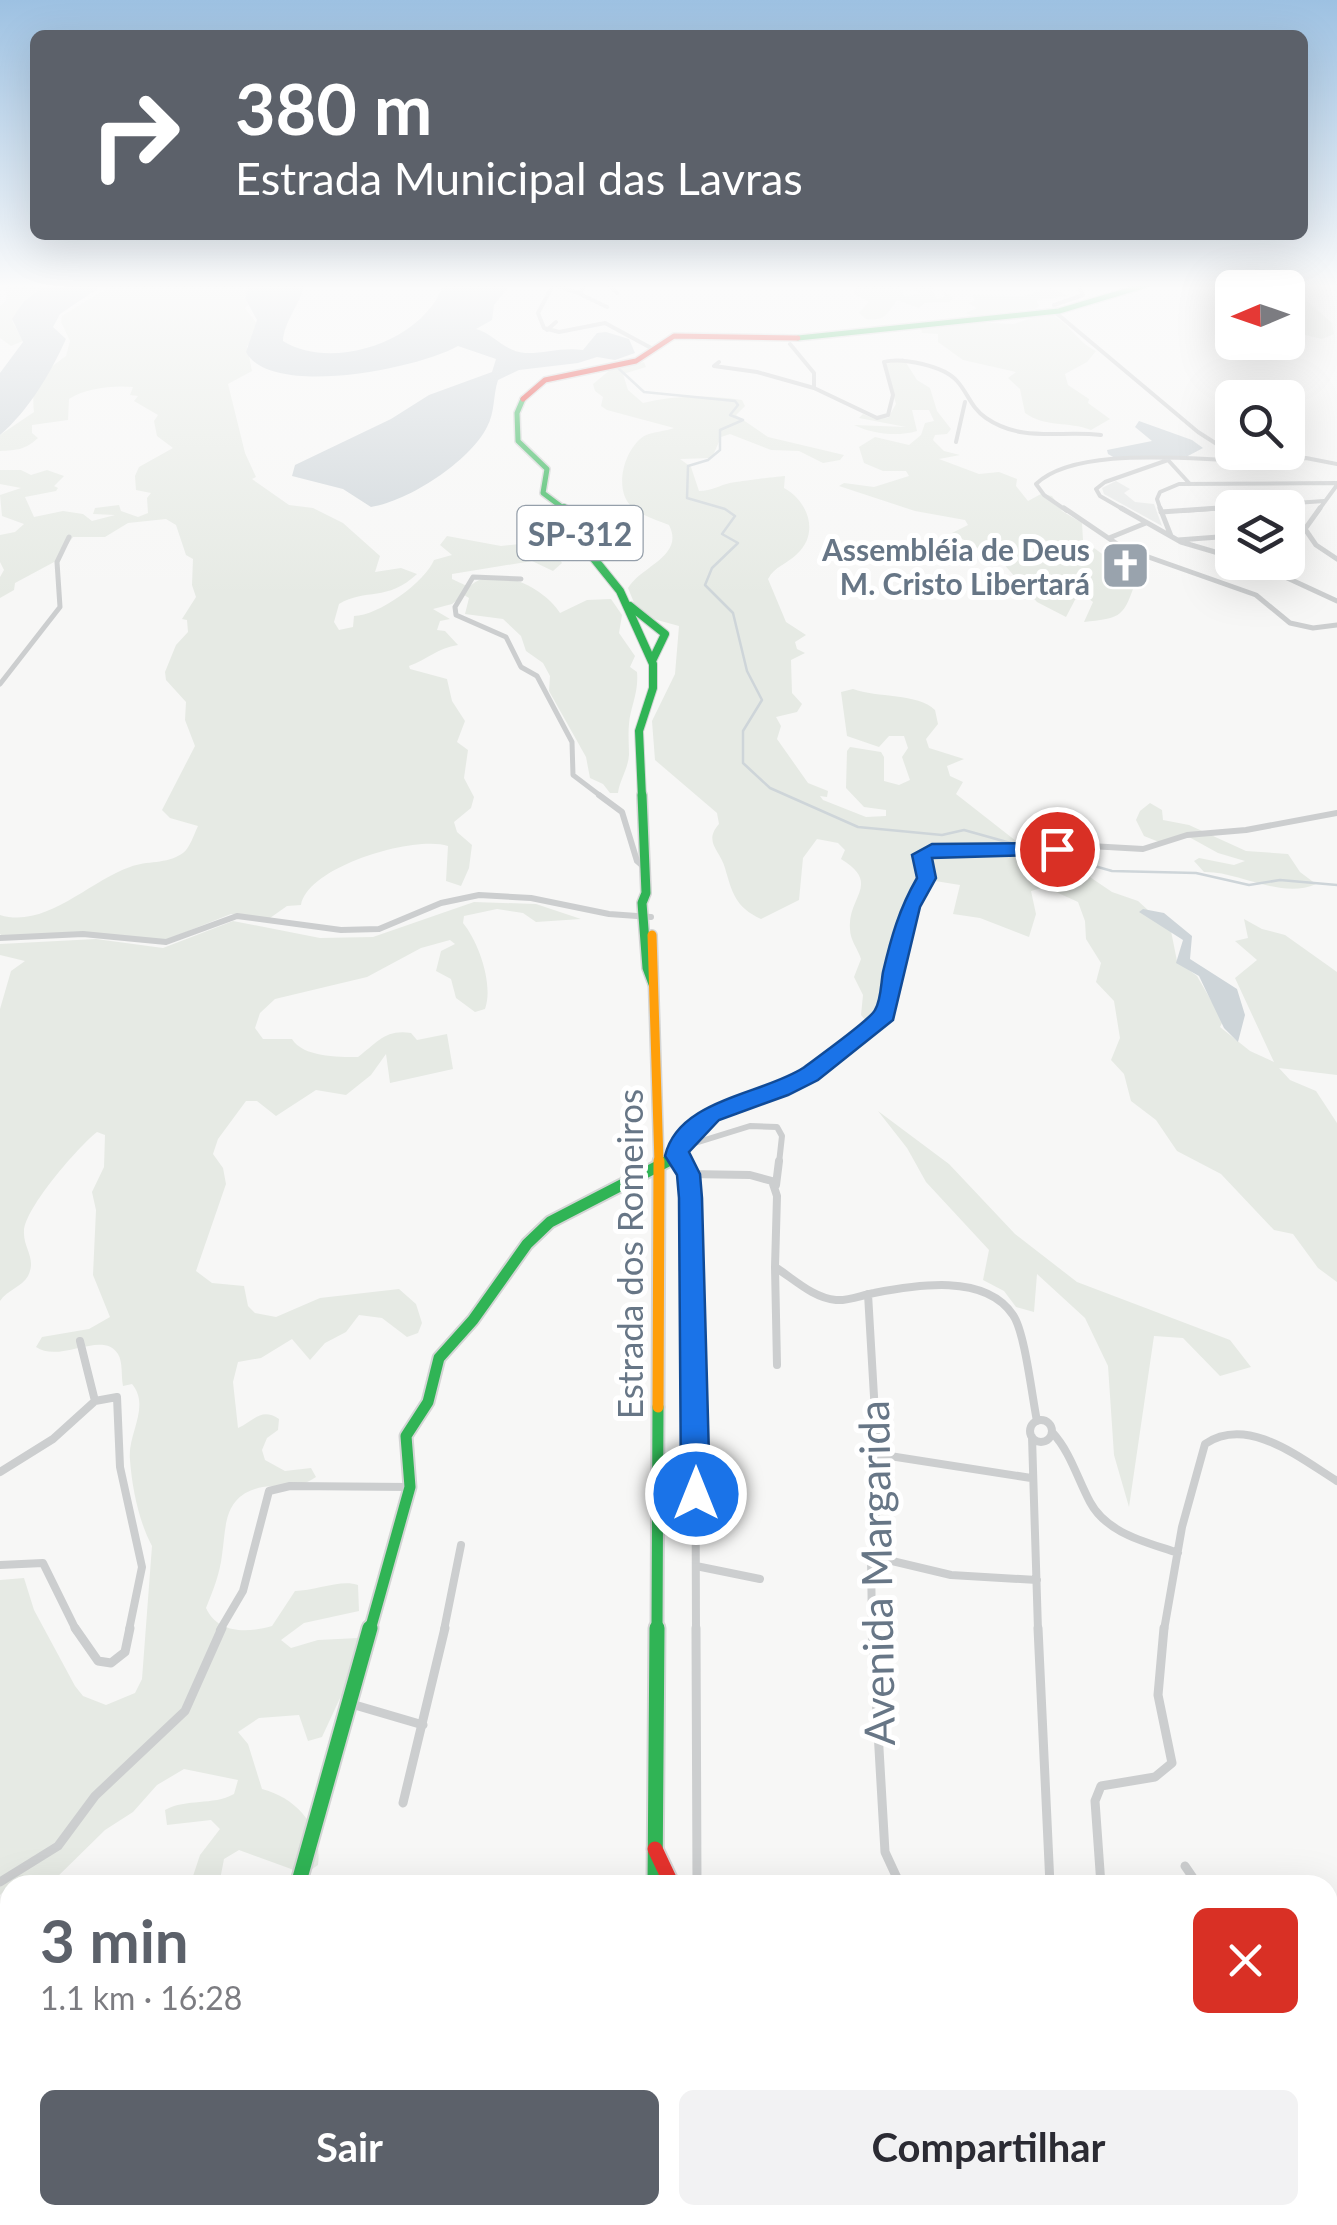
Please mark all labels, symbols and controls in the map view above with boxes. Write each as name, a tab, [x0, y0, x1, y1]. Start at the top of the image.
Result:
text: 380 m	[235, 66, 432, 150]
icon: right	[70, 70, 200, 200]
text: Estrada Municipal das Lavras	[235, 151, 803, 205]
north arrow	[1215, 270, 1305, 360]
map controls	[1215, 270, 1305, 580]
button: search	[1215, 380, 1305, 470]
button: layers	[1215, 490, 1305, 580]
road number: SP-312	[518, 506, 642, 560]
place label: Assembléia de Deus M. Cristo Libertará	[821, 531, 1090, 601]
church icon: Assembléia de Deus M. Cristo Libertará	[1099, 540, 1151, 592]
pin	[1015, 807, 1100, 892]
icon: arrive	[1030, 822, 1085, 877]
street label: Estrada dos Romeiros	[608, 1089, 650, 1419]
street label: Avenida Margarida	[848, 1400, 904, 1746]
position arrow	[644, 1442, 748, 1546]
text: 3 min	[40, 1904, 189, 1976]
button: close	[1193, 1908, 1298, 2013]
text: 1.1 km · 16:28	[40, 1978, 242, 2017]
button: Sair	[40, 2090, 659, 2205]
button: Compartilhar	[679, 2090, 1298, 2205]

